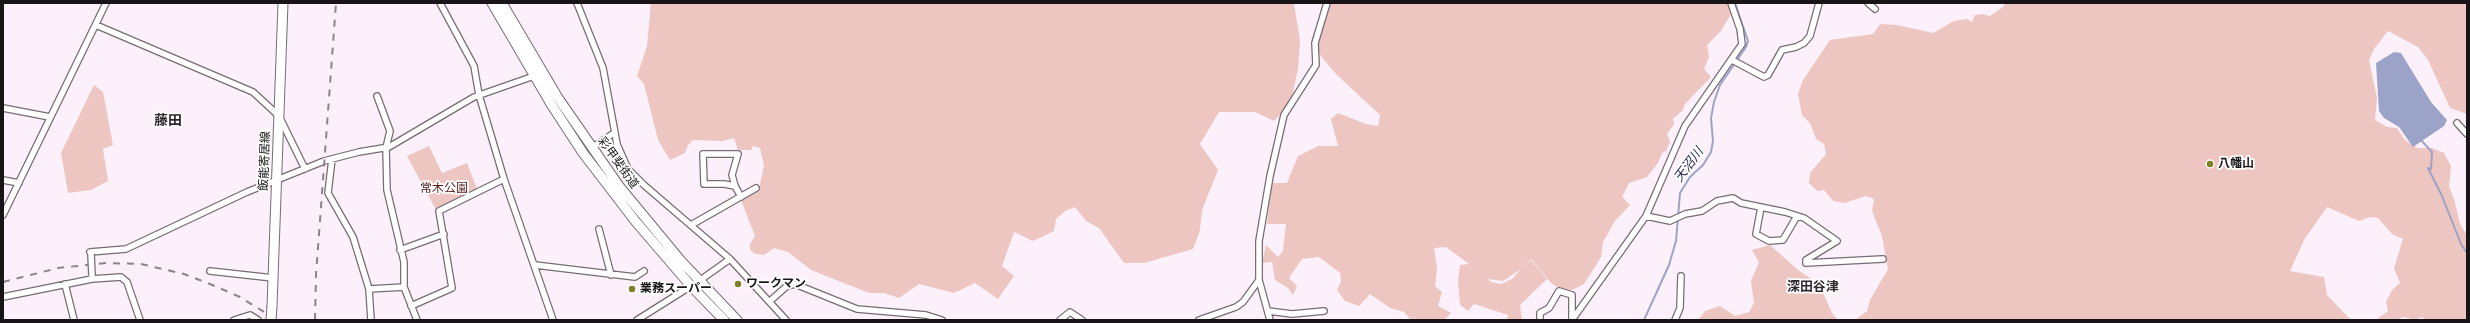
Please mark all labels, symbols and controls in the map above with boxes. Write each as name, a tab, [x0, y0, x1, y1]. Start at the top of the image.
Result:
district label: 藤田	[154, 113, 182, 129]
street label: 飯能寄居線	[257, 131, 273, 191]
street label: 彩甲斐街道	[595, 134, 641, 192]
water label: 天沼川	[1671, 145, 1707, 185]
place label: 八幡山	[2218, 157, 2254, 171]
marker: 八幡山	[2205, 159, 2215, 169]
park label: 常木公園	[420, 182, 468, 196]
place label: ワークマン	[746, 277, 806, 291]
marker: ワークマン	[733, 279, 743, 289]
district label: 深田谷津	[1787, 279, 1839, 295]
place label: 業務スーパー	[640, 282, 712, 296]
marker: 業務スーパー	[627, 284, 637, 294]

